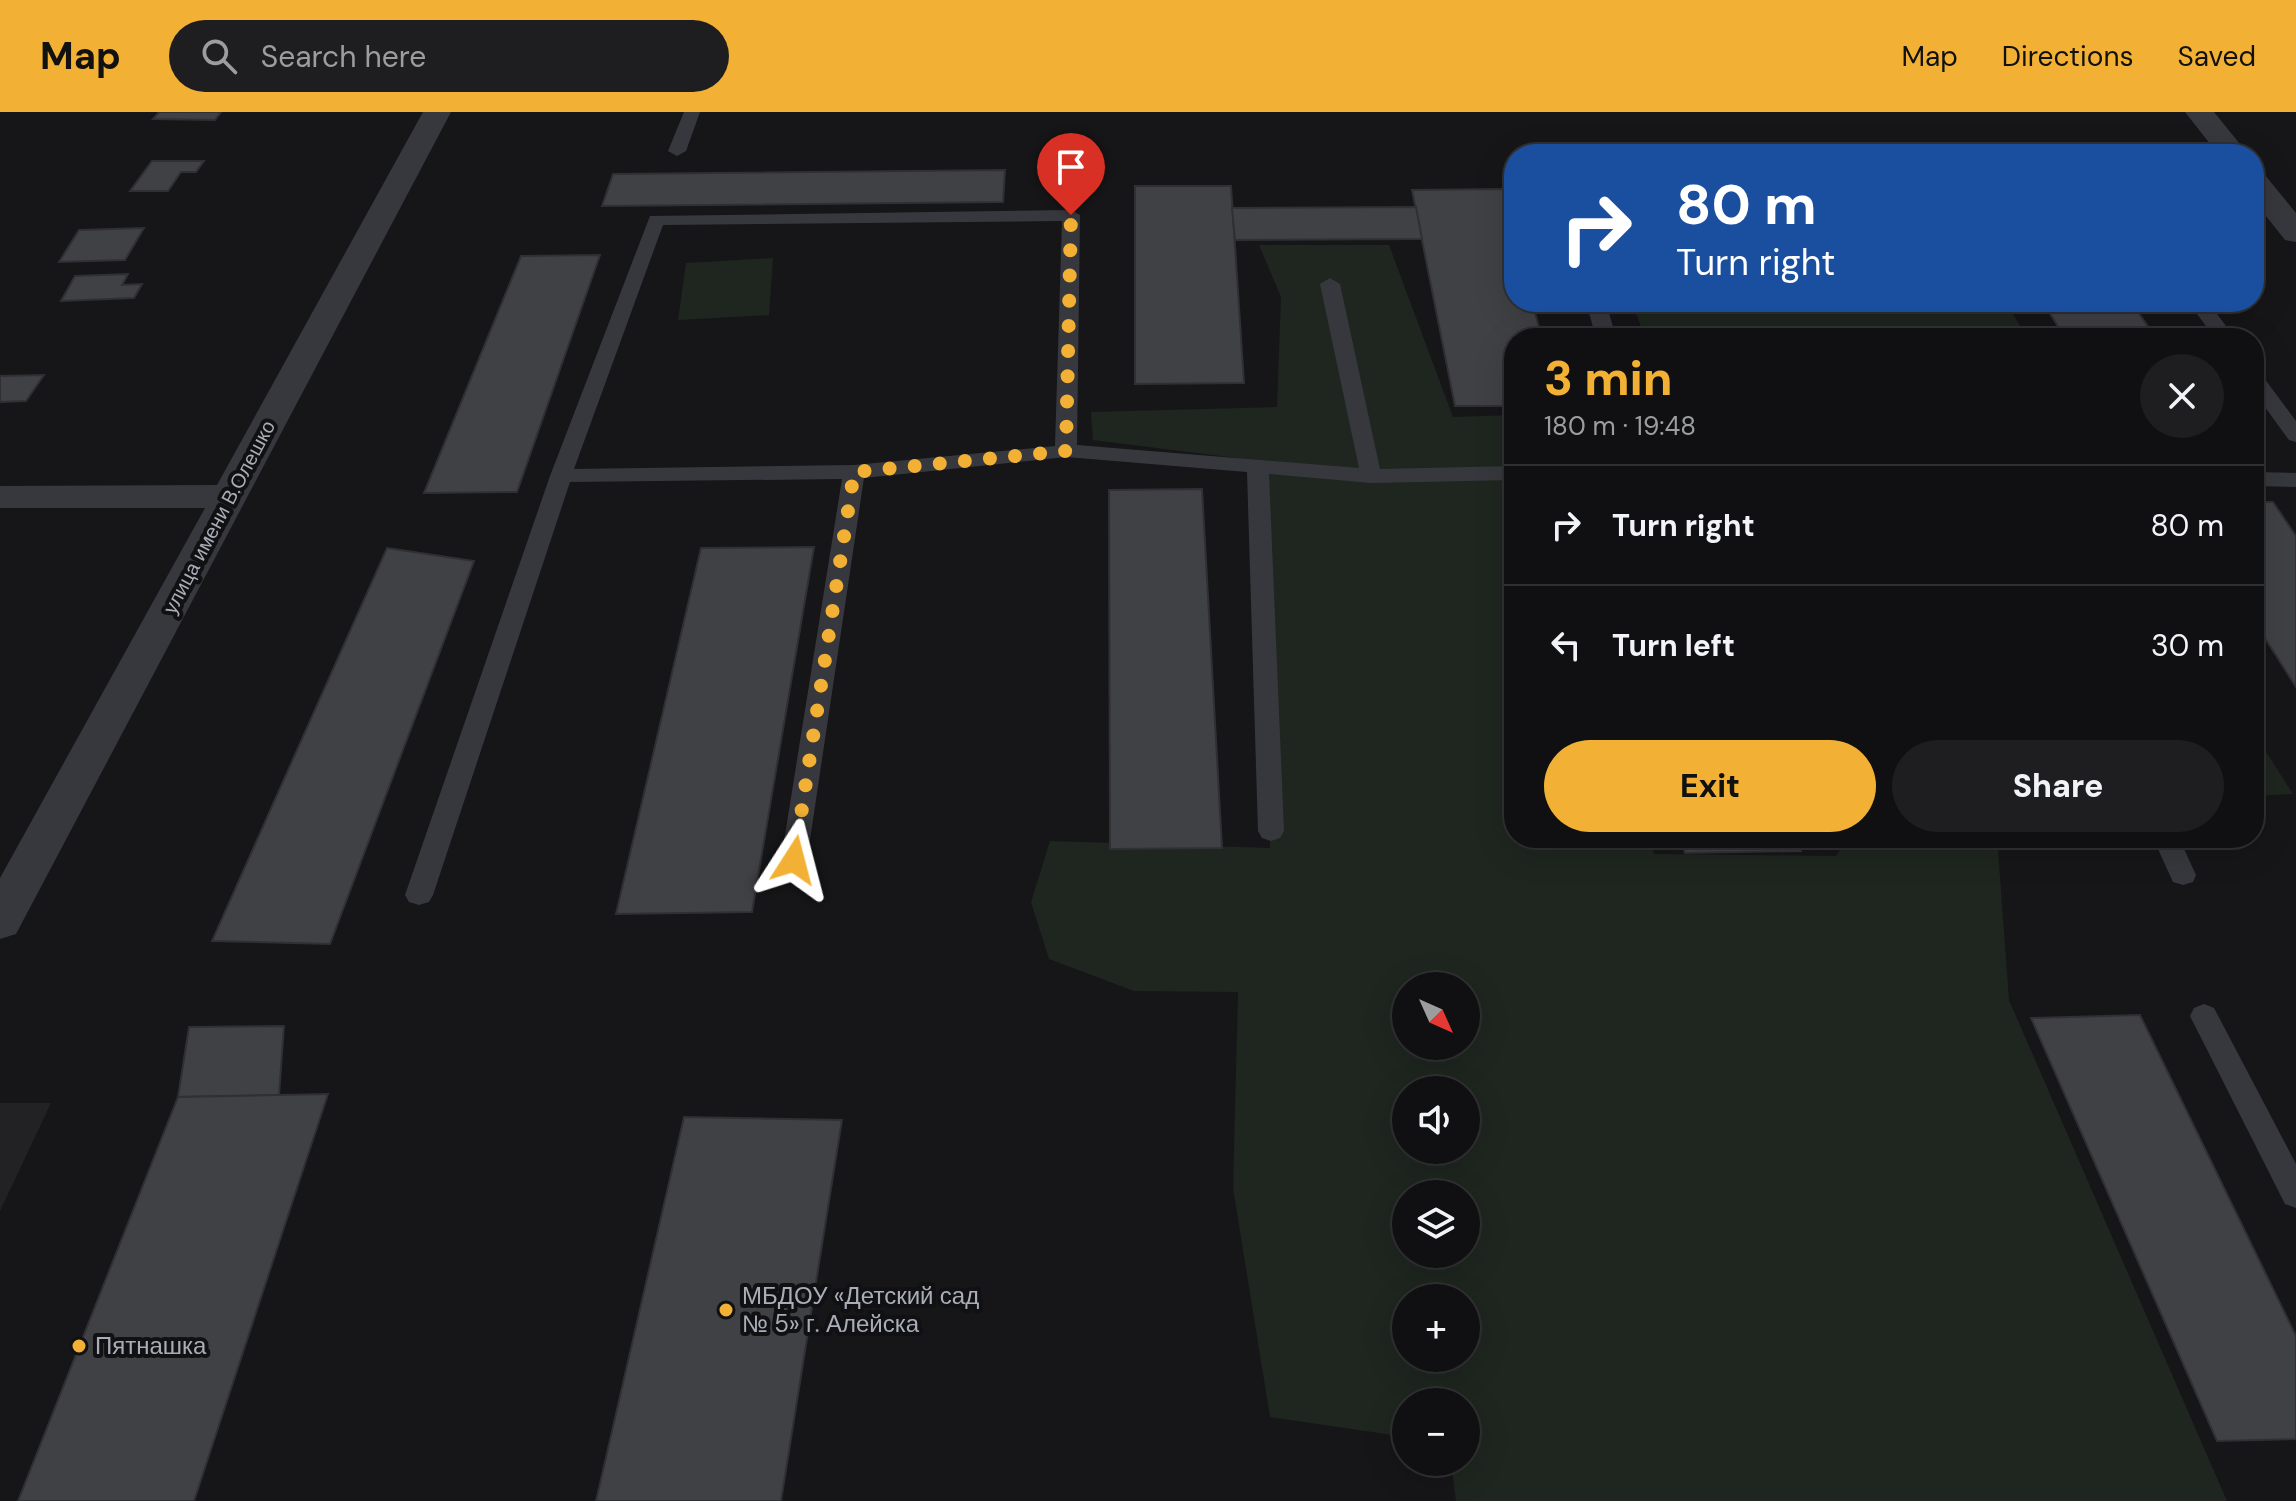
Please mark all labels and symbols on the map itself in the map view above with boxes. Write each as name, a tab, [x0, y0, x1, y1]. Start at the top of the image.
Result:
pin	[1037, 133, 1105, 215]
street label: улица имени В.Олешко	[157, 416, 281, 618]
position arrow	[752, 818, 836, 902]
north arrow	[1392, 972, 1480, 1060]
place label: МБДОУ «Детский сад № 5» г. Алейска	[742, 1280, 979, 1339]
marker: МБДОУ «Детский сад № 5» г. Алейска	[717, 1301, 735, 1319]
place label: Пятнашка	[95, 1330, 207, 1361]
marker: Пятнашка	[70, 1337, 88, 1355]

